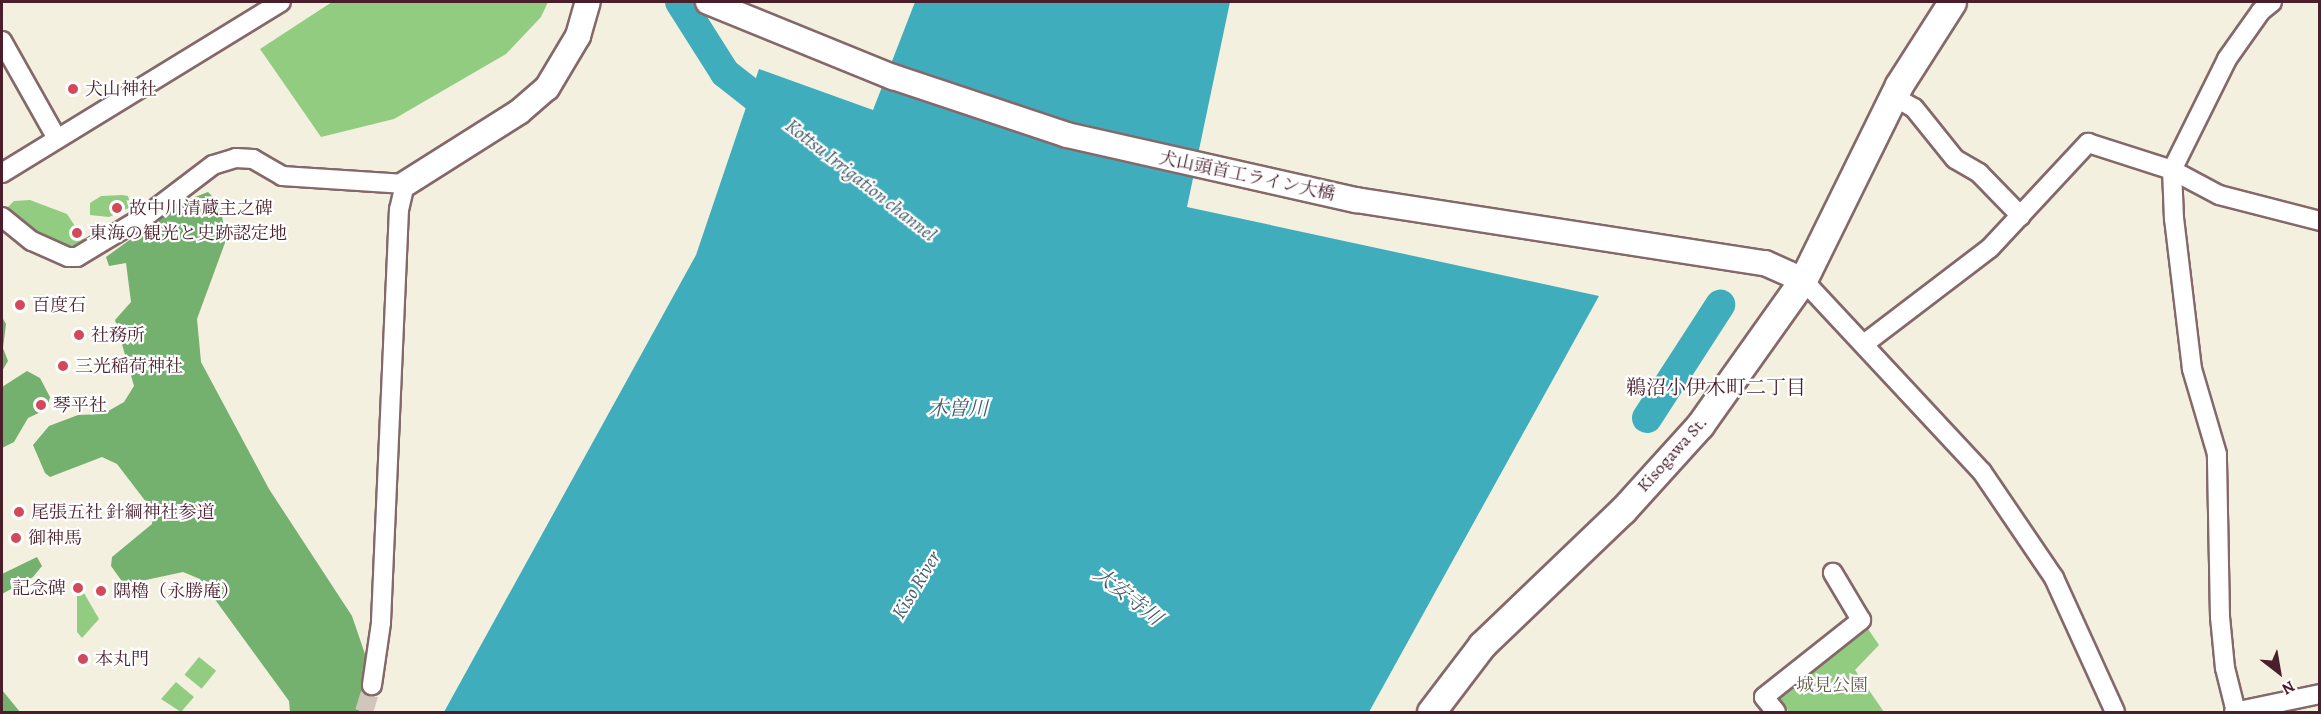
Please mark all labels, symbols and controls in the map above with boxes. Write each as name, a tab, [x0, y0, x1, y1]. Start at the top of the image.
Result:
place label: 犬山神社	[85, 78, 157, 100]
marker: 犬山神社	[66, 82, 80, 96]
water label: Kottsu Irrigation channel	[781, 114, 941, 246]
street label: 犬山頭首工ライン大橋	[1157, 147, 1337, 205]
place label: 故中川清蔵主之碑	[129, 197, 273, 219]
marker: 故中川清蔵主之碑	[110, 201, 124, 215]
place label: 東海の観光と史跡認定地	[89, 222, 287, 244]
marker: 東海の観光と史跡認定地	[70, 226, 84, 240]
place label: 百度石	[32, 294, 86, 316]
marker: 百度石	[13, 298, 27, 312]
place label: 社務所	[91, 324, 145, 346]
marker: 社務所	[72, 328, 86, 342]
place label: 三光稲荷神社	[75, 355, 183, 377]
marker: 三光稲荷神社	[56, 359, 70, 373]
district label: 鵜沼小伊木町二丁目	[1626, 375, 1806, 399]
place label: 琴平社	[53, 394, 107, 416]
water label: 木曽川	[928, 396, 988, 420]
marker: 琴平社	[34, 398, 48, 412]
street label: Kisogawa St.	[1632, 412, 1712, 496]
place label: 尾張五社 針綱神社参道	[31, 501, 215, 523]
marker: 尾張五社 針綱神社参道	[12, 505, 26, 519]
place label: 御神馬	[28, 527, 82, 549]
marker: 御神馬	[9, 531, 23, 545]
water label: Kiso River	[887, 547, 945, 623]
water label: 大安寺川	[1089, 562, 1167, 630]
place label: 記念碑	[12, 577, 66, 599]
place label: 隅櫓（永勝庵）	[113, 580, 239, 602]
marker: 記念碑	[71, 581, 85, 595]
marker: 隅櫓（永勝庵）	[94, 584, 108, 598]
north arrow	[2249, 642, 2309, 702]
place label: 本丸門	[95, 648, 149, 670]
marker: 本丸門	[76, 652, 90, 666]
park label: 城見公園	[1796, 674, 1868, 696]
text: N	[2278, 675, 2299, 700]

